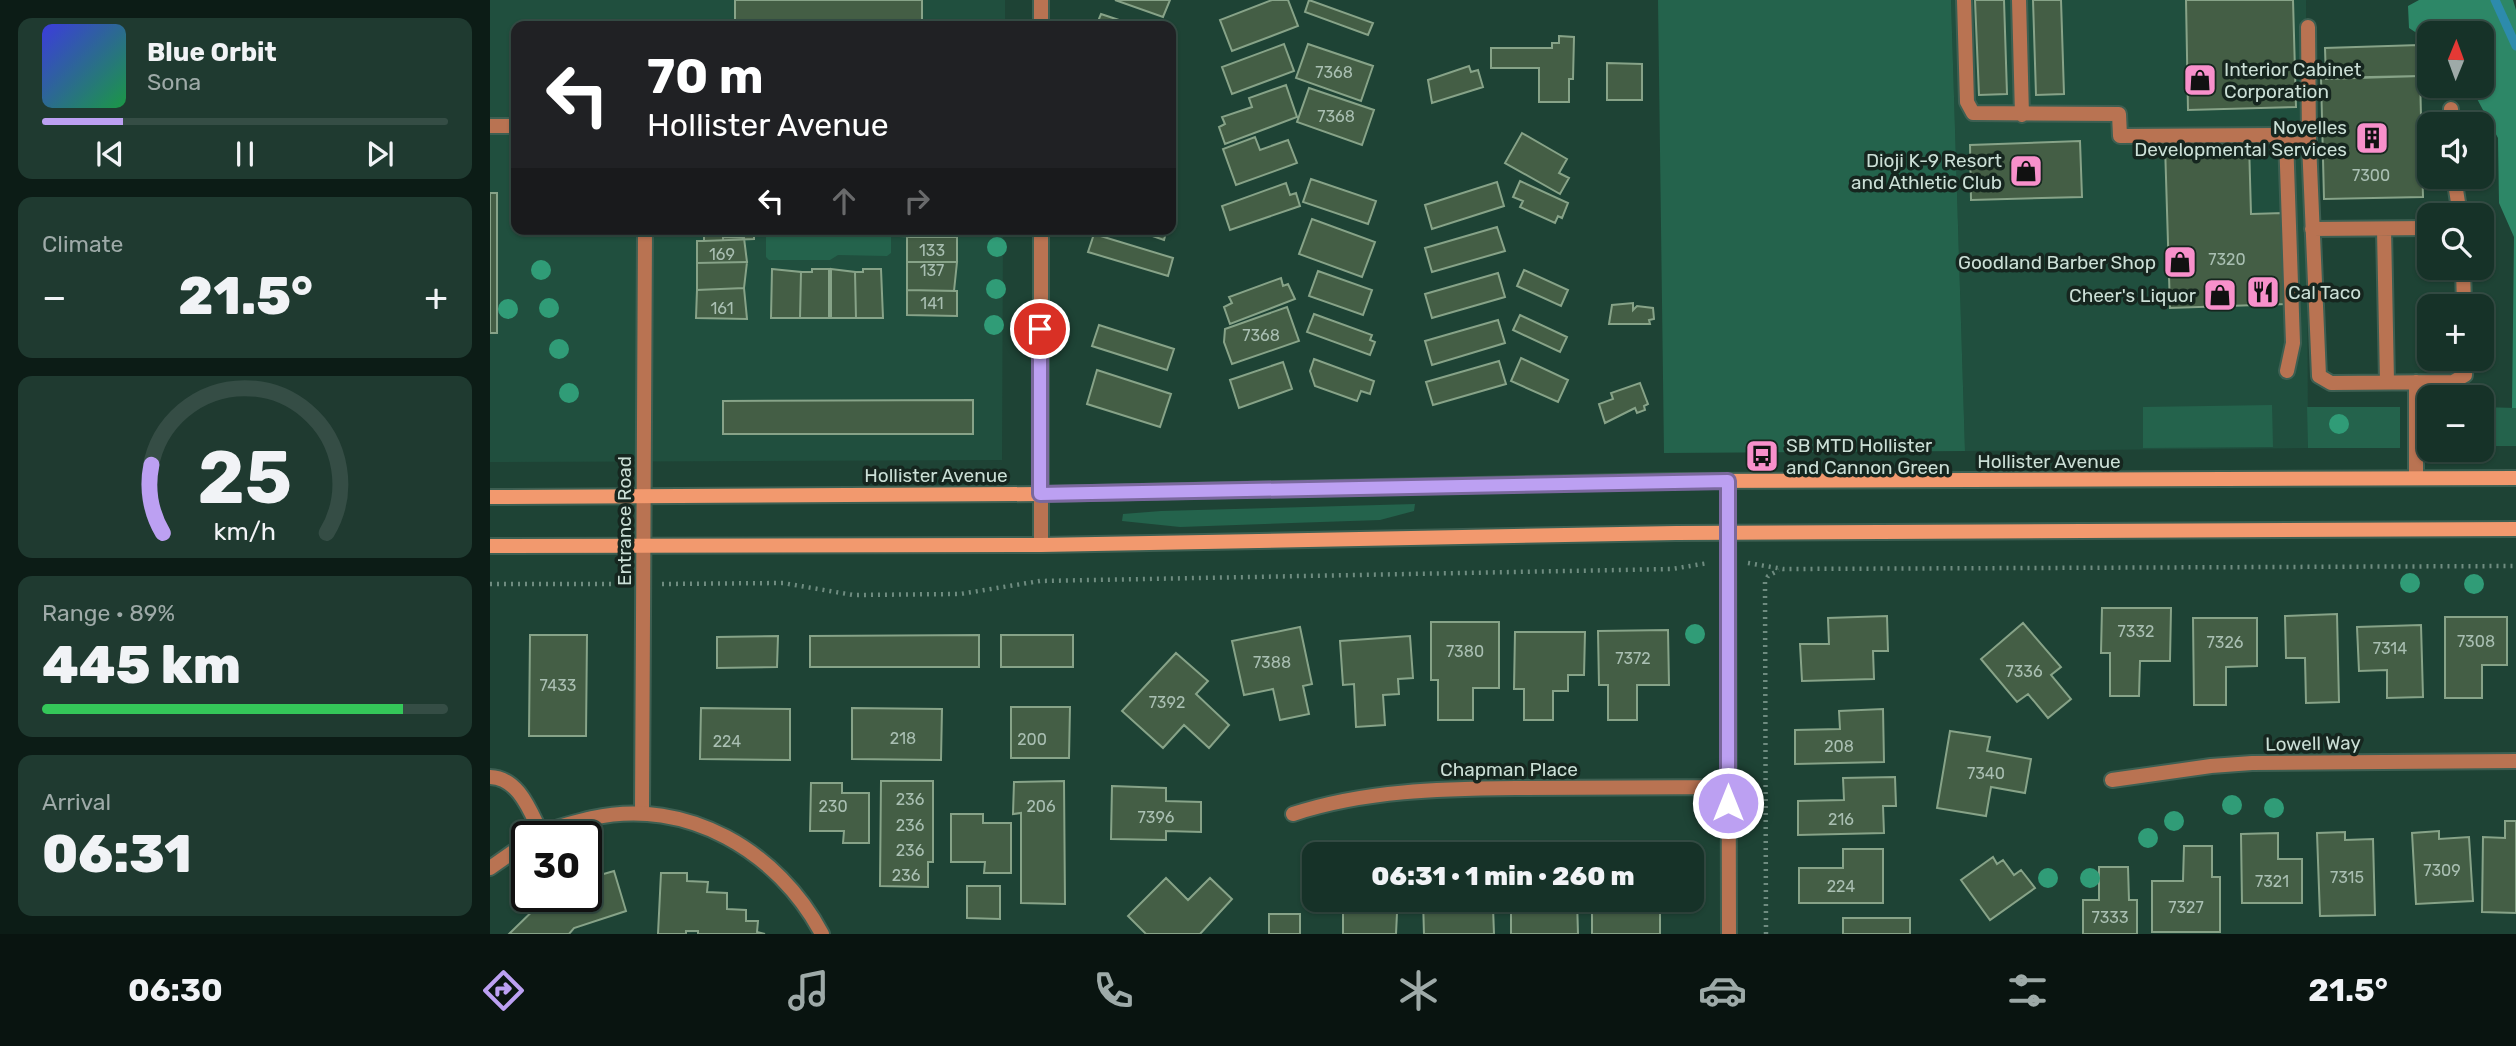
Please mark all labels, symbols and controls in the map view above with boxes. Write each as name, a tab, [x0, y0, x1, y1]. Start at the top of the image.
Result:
north arrow	[2417, 21, 2494, 98]
map controls	[2417, 21, 2494, 462]
text: Blue Orbit	[147, 37, 277, 68]
text: 70 m	[647, 47, 764, 105]
icon: left	[532, 49, 623, 140]
place label: Interior Cabinet Corporation	[2224, 58, 2362, 103]
shop icon: Interior Cabinet Corporation	[2181, 61, 2219, 99]
house number: 7368	[1315, 63, 1353, 82]
text: Sona	[147, 68, 201, 96]
text: Hollister Avenue	[647, 106, 889, 144]
house number: 7368	[1317, 107, 1355, 126]
button: sound	[2417, 112, 2494, 189]
place label: Novelles Developmental Services	[2134, 116, 2347, 161]
building icon: Novelles Developmental Services	[2353, 119, 2391, 157]
icon: previous	[91, 135, 129, 173]
icon: pause	[226, 135, 264, 173]
icon: next	[361, 135, 399, 173]
place label: Dioji K-9 Resort and Athletic Club	[1851, 149, 2003, 194]
shop icon: Dioji K-9 Resort and Athletic Club	[2007, 152, 2045, 190]
house number: 7300	[2352, 166, 2390, 185]
icon: left	[752, 182, 790, 220]
icon: ahead	[825, 182, 863, 220]
icon: right	[898, 182, 936, 220]
button: search	[2417, 203, 2494, 280]
text: Climate	[42, 230, 123, 258]
house number: 133	[919, 241, 945, 260]
shop icon: Goodland Barber Shop	[2161, 243, 2199, 281]
house number: 169	[709, 245, 735, 264]
house number: 7320	[2208, 250, 2246, 269]
place label: Goodland Barber Shop	[1958, 251, 2156, 274]
house number: 137	[920, 261, 944, 280]
text: 21.5°	[178, 265, 313, 327]
restaurant icon: Cal Taco	[2244, 273, 2282, 311]
text: −	[42, 274, 67, 320]
text: +	[424, 274, 448, 320]
shop icon: Cheer's Liquor	[2201, 276, 2239, 314]
place label: Cal Taco	[2288, 281, 2361, 304]
place label: Cheer's Liquor	[2069, 284, 2197, 307]
house number: 141	[920, 294, 944, 313]
button: +	[2417, 294, 2494, 371]
house number: 161	[711, 299, 733, 318]
pin	[1010, 299, 1070, 359]
icon: arrive	[1021, 310, 1059, 348]
house number: 7368	[1242, 326, 1280, 345]
button: −	[2417, 385, 2494, 462]
place label: SB MTD Hollister and Cannon Green	[1786, 434, 1950, 479]
text: 25	[198, 435, 292, 521]
bus stop icon: SB MTD Hollister and Cannon Green	[1743, 437, 1781, 475]
street label: Hollister Avenue	[1977, 450, 2121, 473]
street label: Entrance Road	[613, 456, 636, 586]
street label: Hollister Avenue	[864, 464, 1008, 487]
text: km/h	[214, 517, 276, 546]
text: Range · 89%	[42, 599, 175, 627]
house number: 7332	[2118, 622, 2154, 641]
house number: 7308	[2457, 632, 2495, 651]
house number: 7326	[2207, 633, 2244, 652]
text: 445 km	[42, 634, 241, 696]
house number: 7314	[2373, 639, 2407, 658]
house number: 7380	[1446, 642, 1484, 661]
house number: 7372	[1615, 649, 1651, 668]
house number: 7388	[1253, 653, 1291, 672]
house number: 7336	[2005, 662, 2043, 681]
house number: 7433	[540, 676, 576, 695]
house number: 7392	[1149, 693, 1185, 712]
house number: 218	[890, 729, 916, 748]
house number: 200	[1017, 730, 1047, 749]
street label: Lowell Way	[2265, 731, 2361, 756]
house number: 224	[713, 732, 741, 751]
house number: 208	[1824, 737, 1854, 756]
street label: Chapman Place	[1440, 758, 1578, 781]
house number: 7340	[1967, 764, 2005, 783]
position arrow	[1691, 766, 1765, 840]
text: Arrival	[42, 788, 111, 816]
house number: 236	[896, 790, 925, 809]
house number: 230	[818, 797, 848, 816]
house number: 206	[1026, 797, 1056, 816]
house number: 7396	[1138, 808, 1175, 827]
house number: 216	[1828, 810, 1854, 829]
house number: 236	[896, 816, 925, 835]
speed limit sign: 30	[511, 821, 602, 912]
text: 06:31	[42, 823, 192, 885]
house number: 236	[896, 841, 925, 860]
text: 06:31 · 1 min · 260 m	[1371, 861, 1635, 892]
house number: 7309	[2423, 861, 2461, 880]
house number: 236	[892, 866, 921, 885]
house number: 7315	[2330, 868, 2364, 887]
house number: 7321	[2255, 872, 2289, 891]
house number: 224	[1827, 877, 1855, 896]
house number: 7327	[2168, 898, 2204, 917]
house number: 7333	[2091, 908, 2129, 927]
icon: directions	[479, 966, 528, 1015]
icon: music	[784, 966, 833, 1015]
icon: phone	[1089, 966, 1138, 1015]
icon: climate	[1394, 966, 1443, 1015]
icon: car	[1698, 966, 1747, 1015]
icon: filters	[2003, 966, 2052, 1015]
text: 06:30	[128, 971, 223, 1009]
text: 21.5°	[2308, 971, 2388, 1009]

